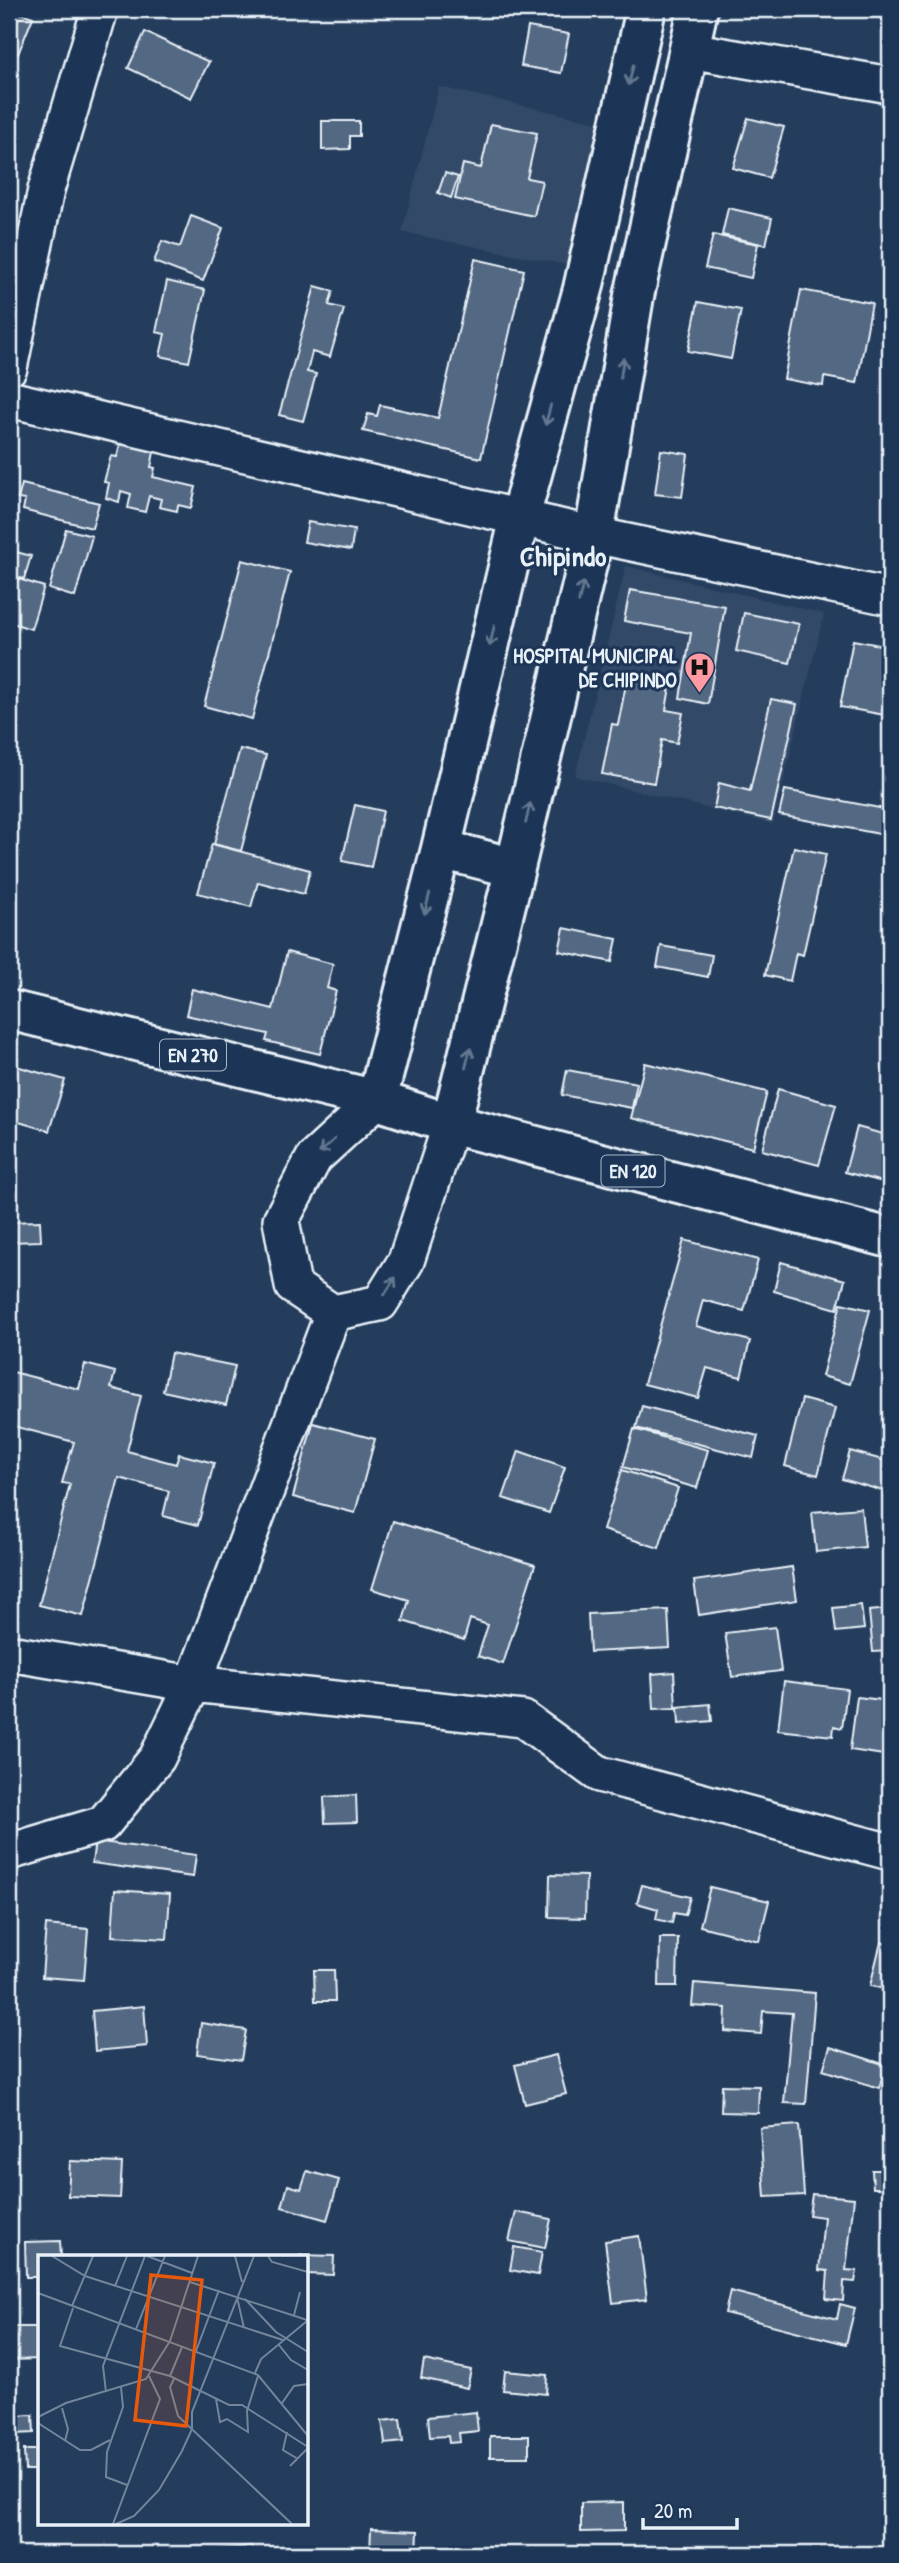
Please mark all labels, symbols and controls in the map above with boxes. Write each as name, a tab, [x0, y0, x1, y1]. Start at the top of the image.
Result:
one-way arrow	[623, 63, 637, 86]
one-way arrow	[616, 357, 629, 380]
one-way arrow	[541, 404, 554, 426]
district label: Chipindo	[520, 537, 607, 576]
one-way arrow	[574, 581, 588, 604]
one-way arrow	[485, 624, 498, 647]
place label: HOSPITAL MUNICIPAL DE CHIPINDO	[513, 641, 677, 694]
hospital icon: HOSPITAL MUNICIPAL DE CHIPINDO	[683, 651, 717, 695]
one-way arrow	[522, 802, 535, 825]
one-way arrow	[420, 893, 433, 915]
road number: EN 270	[160, 1040, 226, 1070]
one-way arrow	[462, 1047, 475, 1069]
one-way arrow	[318, 1138, 336, 1154]
road number: EN 120	[602, 1156, 664, 1186]
one-way arrow	[384, 1276, 398, 1296]
inset map	[38, 2255, 308, 2524]
scale bar	[643, 2486, 738, 2530]
text: 20 m	[654, 2496, 692, 2525]

